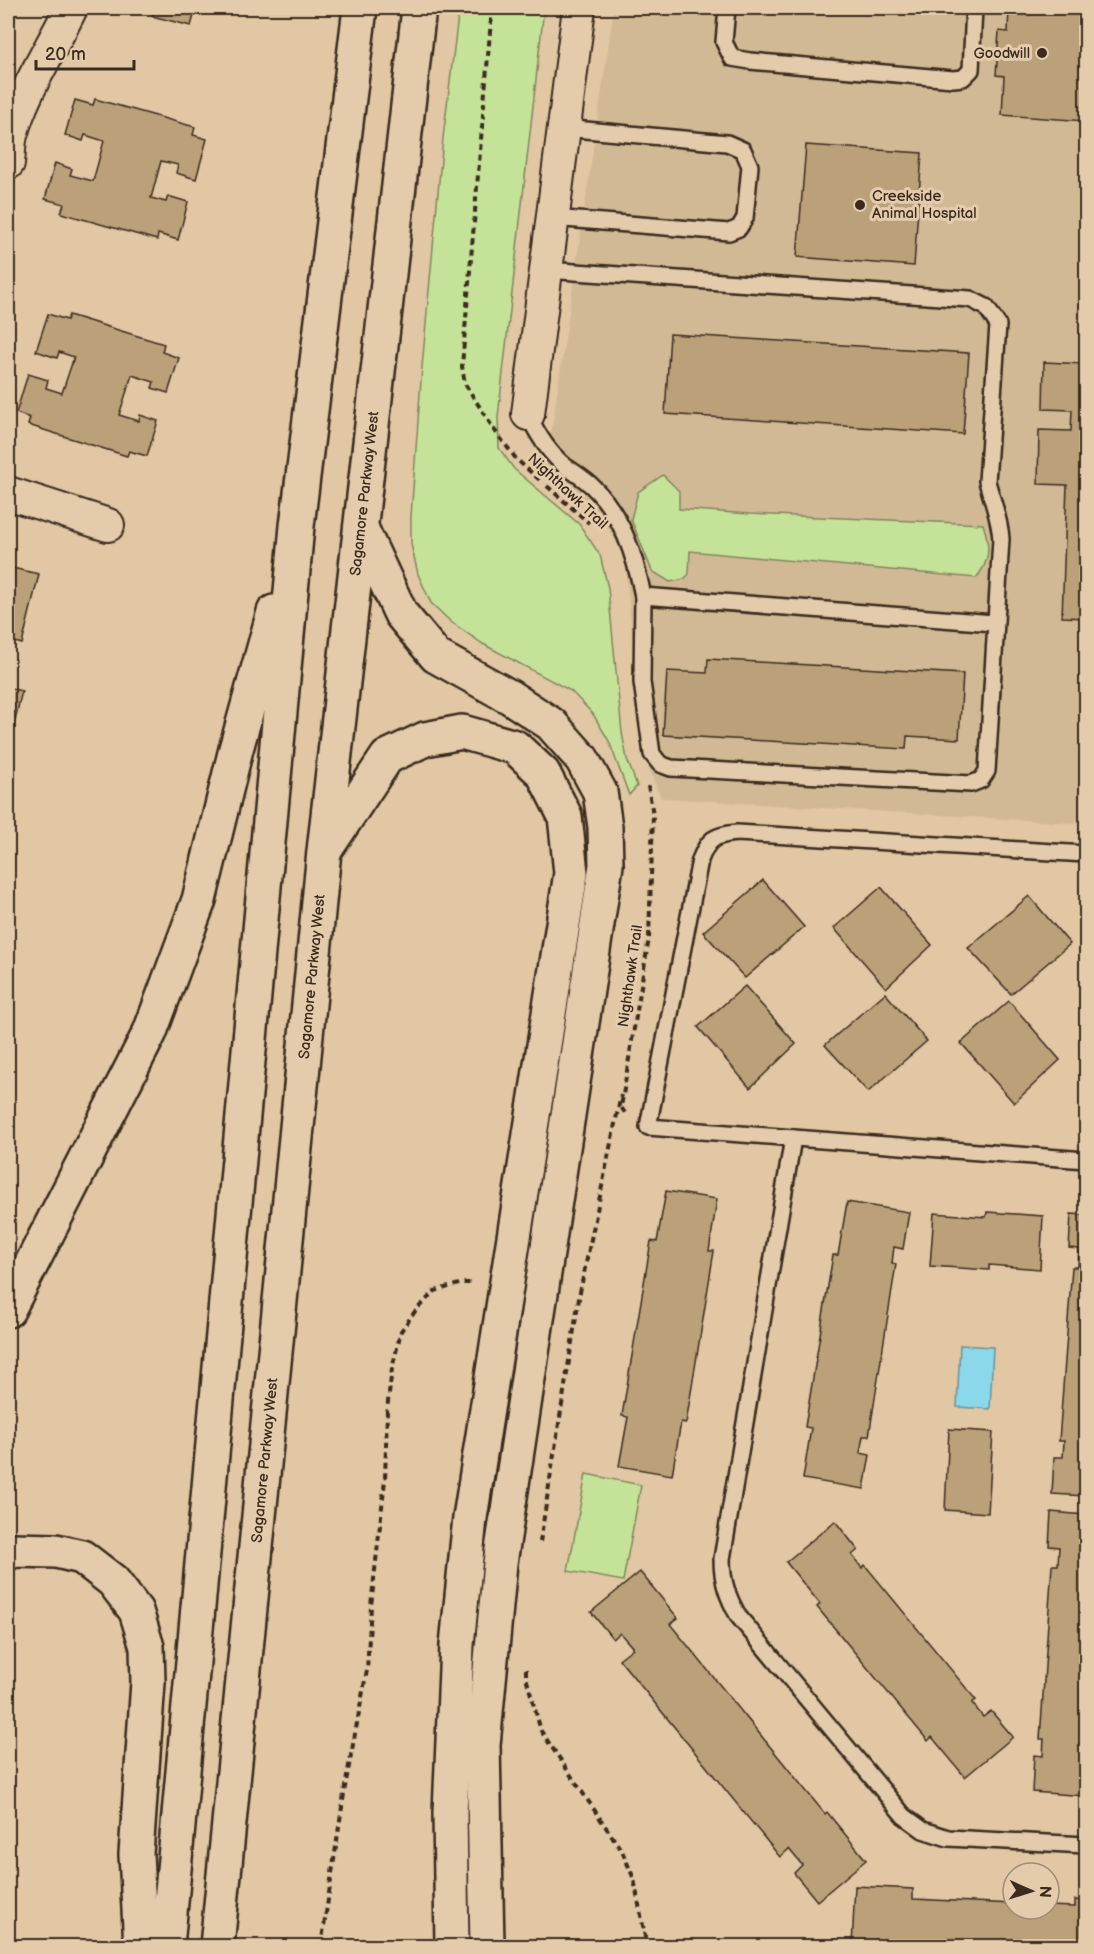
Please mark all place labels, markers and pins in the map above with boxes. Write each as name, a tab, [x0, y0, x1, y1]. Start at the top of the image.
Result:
place label: Goodwill	[973, 44, 1030, 63]
marker: Goodwill	[1035, 46, 1049, 60]
place label: Creekside Animal Hospital	[872, 187, 977, 223]
marker: Creekside Animal Hospital	[853, 198, 867, 212]

